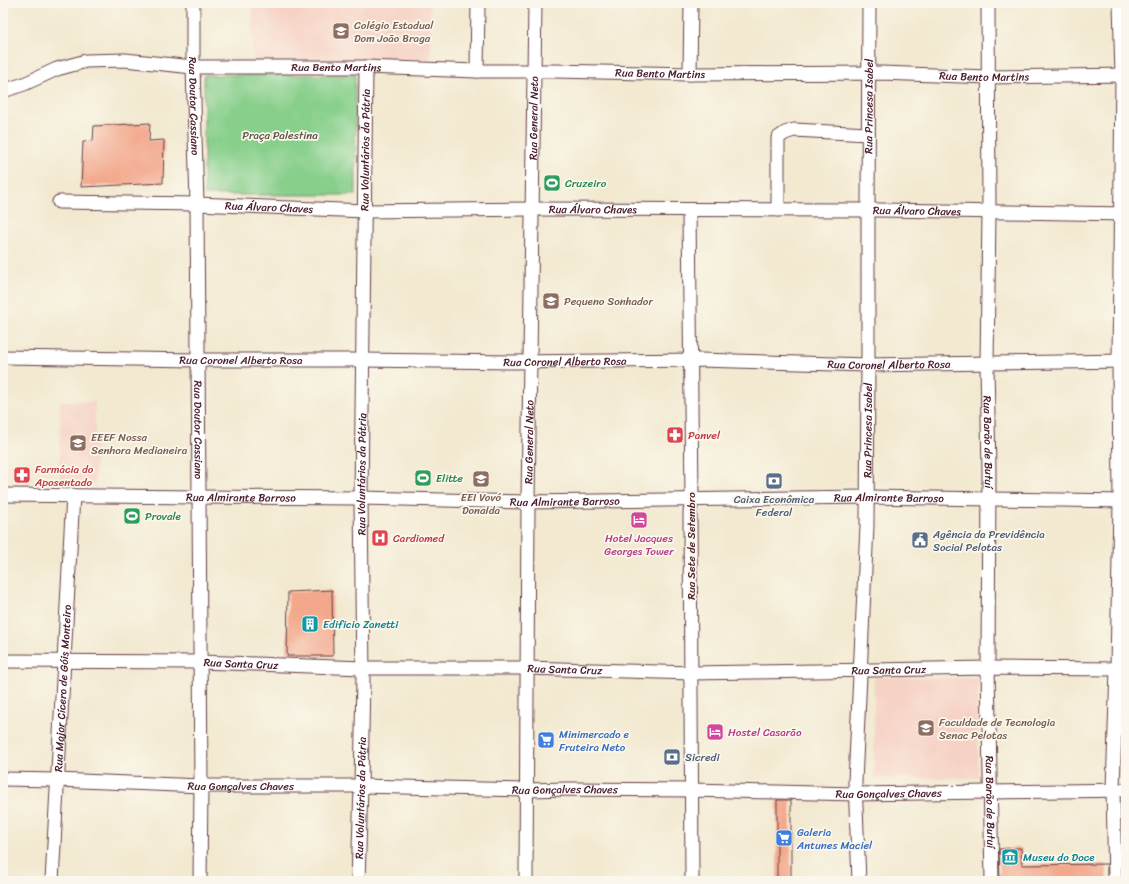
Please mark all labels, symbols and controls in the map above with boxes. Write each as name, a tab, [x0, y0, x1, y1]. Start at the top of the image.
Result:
place label: Colégio Estadual Dom João Braga	[354, 16, 434, 48]
school or university icon: Colégio Estadual Dom João Braga	[331, 21, 351, 41]
street label: Rua Doutor Cassiano	[184, 57, 205, 156]
street label: Rua Bento Martins	[291, 58, 382, 77]
street label: Rua Princesa Isabel	[859, 58, 878, 154]
street label: Rua Bento Martins	[615, 63, 706, 84]
street label: Rua Bento Martins	[939, 66, 1030, 87]
street label: Rua General Neto	[523, 75, 543, 160]
street label: Rua Voluntários da Pátria	[355, 88, 375, 211]
park label: Praça Palestina	[242, 126, 318, 145]
sports icon: Cruzeiro	[542, 173, 562, 193]
place label: Cruzeiro	[565, 174, 607, 193]
street label: Rua Álvaro Chaves	[225, 196, 314, 218]
street label: Rua Álvaro Chaves	[549, 200, 637, 219]
street label: Rua Álvaro Chaves	[873, 200, 962, 221]
school or university icon: Pequeno Sonhador	[541, 291, 561, 311]
place label: Pequeno Sonhador	[564, 292, 653, 311]
street label: Rua Coronel Alberto Rosa	[179, 350, 303, 370]
street label: Rua Coronel Alberto Rosa	[503, 351, 627, 372]
street label: Rua Coronel Alberto Rosa	[827, 354, 951, 375]
street label: Rua Doutor Cassiano	[189, 381, 208, 480]
street label: Rua Princesa Isabel	[858, 382, 877, 478]
street label: Rua Barão de Butuí	[978, 395, 999, 490]
street label: Rua General Neto	[519, 399, 539, 484]
street label: Rua Voluntários da Pátria	[351, 412, 371, 535]
pharmacy icon: Panvel	[665, 425, 685, 445]
place label: Panvel	[688, 426, 721, 445]
place label: EEEF Nossa Senhora Medianeira	[91, 428, 188, 460]
school or university icon: EEEF Nossa Senhora Medianeira	[68, 433, 88, 453]
place label: Farmácia do Aposentado	[34, 460, 94, 492]
pharmacy icon: Farmácia do Aposentado	[12, 465, 32, 485]
sports icon: Elitte	[413, 468, 433, 488]
place label: Elitte	[436, 469, 463, 488]
school or university icon: EEI Vovó Donalda	[471, 469, 491, 489]
bank icon: Caixa Econômica Federal	[764, 471, 784, 491]
street label: Rua Almirante Barroso	[186, 487, 296, 507]
street label: Rua Almirante Barroso	[834, 487, 944, 508]
place label: EEI Vovó Donalda	[461, 488, 502, 520]
place label: Caixa Econômica Federal	[734, 490, 815, 522]
street label: Rua Almirante Barroso	[510, 491, 620, 512]
street label: Rua Sete de Setembro	[682, 492, 701, 600]
sports icon: Provale	[122, 506, 142, 526]
place label: Provale	[145, 507, 182, 526]
hotel icon: Hotel Jacques Georges Tower	[629, 510, 649, 530]
place label: Agência da Previdência Social Pelotas	[932, 525, 1045, 557]
hospital icon: Cardiomed	[370, 528, 390, 548]
place label: Cardiomed	[393, 529, 445, 548]
place label: Hotel Jacques Georges Tower	[604, 529, 675, 561]
public building icon: Agência da Previdência Social Pelotas	[910, 530, 930, 550]
street label: Rua Major Cícero de Góis Monteiro	[48, 604, 77, 772]
building icon: Edificio Zanetti	[300, 614, 320, 634]
place label: Edificio Zanetti	[323, 615, 399, 634]
street label: Rua Santa Cruz	[203, 653, 279, 674]
street label: Rua Santa Cruz	[527, 659, 603, 680]
street label: Rua Santa Cruz	[851, 660, 927, 680]
place label: Faculdade de Tecnologia Senac Pelotas	[939, 713, 1056, 745]
school or university icon: Faculdade de Tecnologia Senac Pelotas	[916, 718, 936, 738]
hotel icon: Hostel Casarão	[705, 722, 725, 742]
place label: Hostel Casarão	[728, 723, 802, 742]
place label: Minimercado e Fruteira Neto	[559, 725, 629, 757]
supermarket icon: Minimercado e Fruteira Neto	[536, 730, 556, 750]
street label: Rua Voluntários da Pátria	[349, 736, 371, 859]
bank icon: Sicredi	[662, 747, 682, 767]
place label: Sicredi	[685, 748, 720, 767]
street label: Rua Barão de Butuí	[980, 755, 1001, 850]
street label: Rua Gonçalves Chaves	[187, 776, 295, 796]
street label: Rua Gonçalves Chaves	[512, 779, 619, 800]
street label: Rua Gonçalves Chaves	[835, 783, 943, 804]
place label: Galeria Antunes Maciel	[796, 823, 873, 855]
supermarket icon: Galeria Antunes Maciel	[774, 828, 794, 848]
museum icon: Museu do Doce	[1000, 847, 1020, 867]
place label: Museu do Doce	[1023, 848, 1095, 867]

